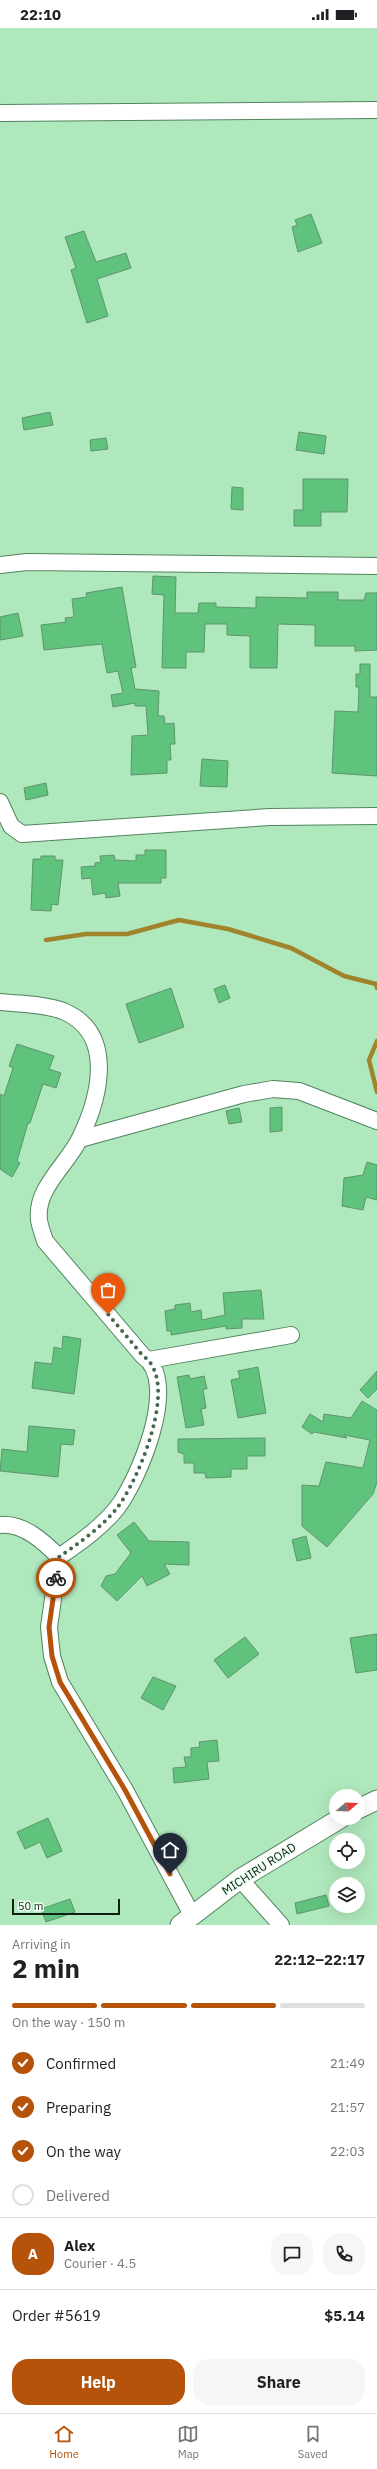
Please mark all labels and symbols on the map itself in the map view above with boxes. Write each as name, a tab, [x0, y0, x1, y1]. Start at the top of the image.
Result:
pin	[91, 1273, 125, 1314]
courier	[36, 1558, 76, 1598]
north arrow	[329, 1789, 365, 1825]
pin	[153, 1833, 187, 1874]
street label: MICHIRU ROAD	[219, 1839, 299, 1898]
scale bar	[12, 1897, 120, 1916]

